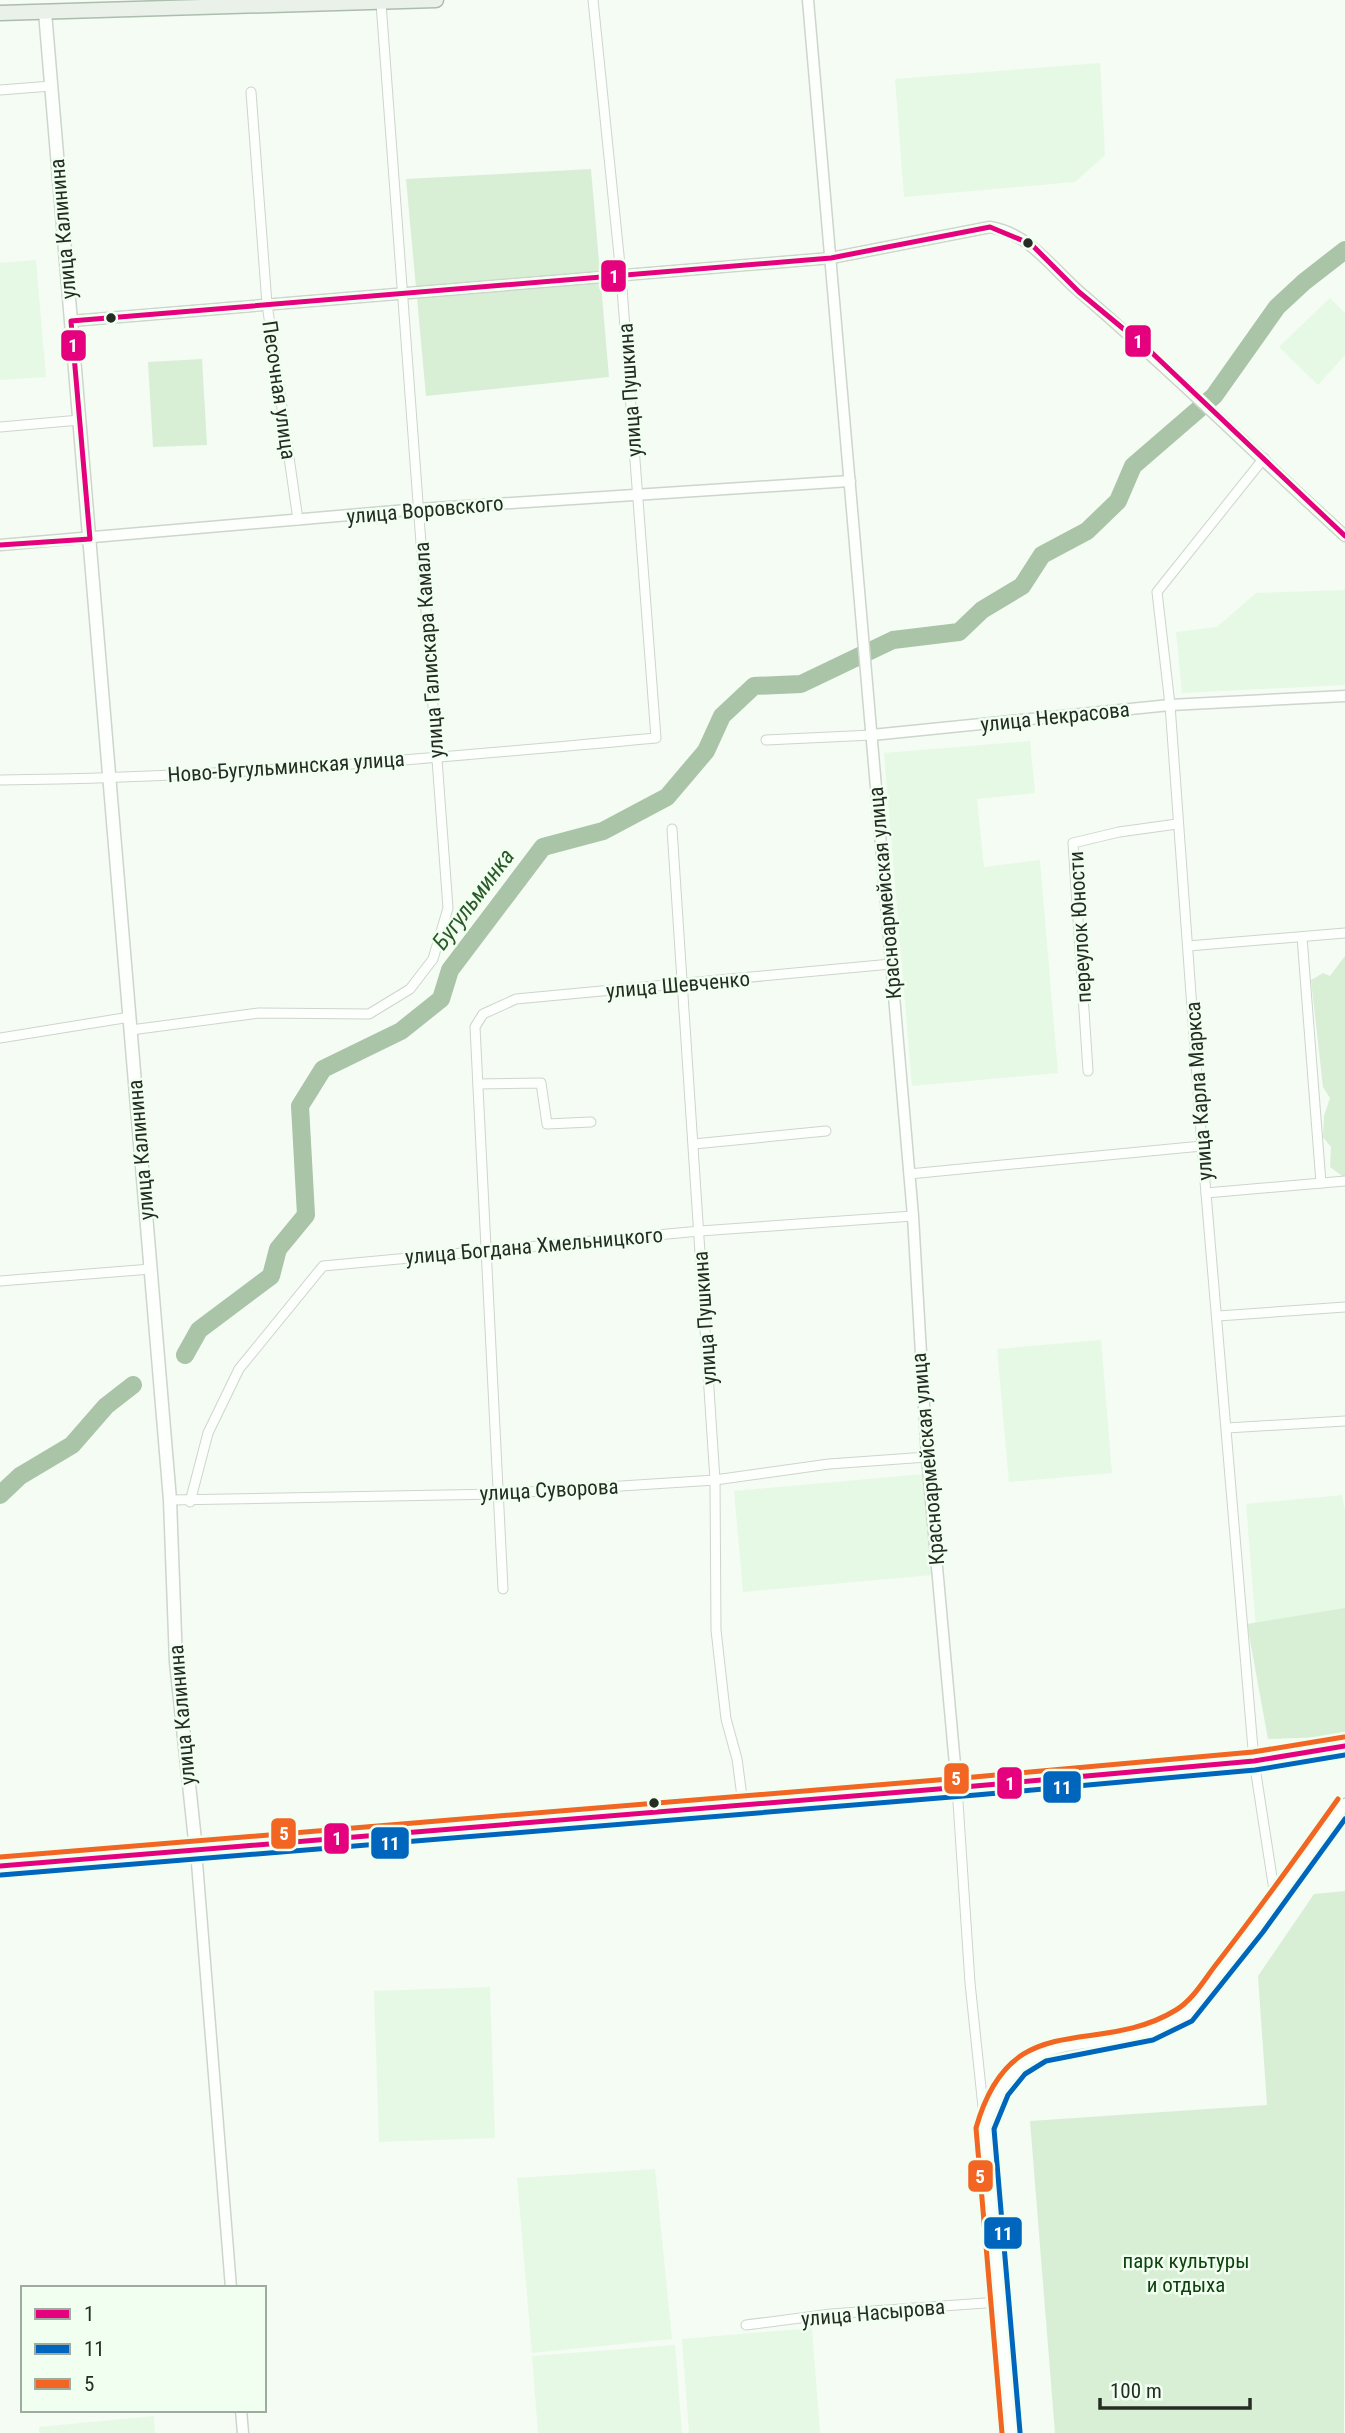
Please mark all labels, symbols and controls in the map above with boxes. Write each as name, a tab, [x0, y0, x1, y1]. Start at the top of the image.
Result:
street label: улица Калинина	[45, 158, 81, 300]
unlabelled marker	[1021, 236, 1035, 250]
line badge: 1	[600, 259, 627, 293]
text: 1	[609, 265, 619, 288]
unlabelled marker	[104, 311, 118, 325]
street label: Песочная улица	[257, 319, 301, 461]
street label: улица Пушкина	[613, 322, 647, 458]
line badge: 1	[1124, 324, 1152, 358]
line badge: 1	[60, 329, 87, 362]
text: 1	[1133, 330, 1143, 353]
text: 1	[68, 334, 78, 357]
street label: улица Воровского	[346, 491, 504, 529]
street label: улица Галискара Камала	[409, 541, 449, 759]
street label: улица Некрасова	[979, 697, 1131, 737]
street label: Ново-Бугульминская улица	[167, 747, 405, 787]
street label: Красноармейская улица	[864, 786, 906, 1000]
water label: Бугульминка	[427, 844, 520, 955]
street label: переулок Юности	[1064, 851, 1096, 1003]
street label: улица Шевченко	[605, 967, 751, 1003]
street label: улица Карла Маркса	[1181, 1001, 1217, 1181]
street label: улица Калинина	[123, 1079, 159, 1221]
street label: улица Богдана Хмельницкого	[404, 1223, 664, 1269]
street label: улица Пушкина	[688, 1250, 722, 1386]
street label: Красноармейская улица	[907, 1352, 949, 1566]
street label: улица Суворова	[479, 1474, 619, 1506]
street label: улица Калинина	[164, 1644, 200, 1786]
line badge: 5	[943, 1762, 970, 1795]
line badge: 1	[996, 1766, 1023, 1800]
text: 5	[951, 1767, 961, 1790]
line badge: 11	[1042, 1770, 1082, 1804]
text: 1	[1005, 1772, 1015, 1795]
text: 11	[1052, 1776, 1072, 1799]
unlabelled marker	[647, 1796, 661, 1810]
line badge: 5	[270, 1817, 297, 1850]
text: 5	[279, 1822, 289, 1845]
line badge: 1	[323, 1822, 350, 1855]
line badge: 11	[370, 1826, 410, 1860]
text: 1	[332, 1827, 342, 1850]
text: 11	[380, 1832, 400, 1855]
line badge: 5	[967, 2159, 994, 2193]
text: 5	[975, 2165, 985, 2188]
line badge: 11	[983, 2216, 1023, 2250]
text: 11	[993, 2222, 1013, 2245]
park label: парк культуры и отдыха	[1123, 2249, 1249, 2297]
legend	[21, 2286, 266, 2412]
street label: улица Насырова	[800, 2295, 946, 2331]
text: 1	[84, 2302, 94, 2326]
text: 11	[84, 2337, 105, 2361]
scale bar	[1100, 2366, 1250, 2410]
text: 5	[84, 2372, 94, 2396]
text: 100 m	[1110, 2379, 1162, 2403]

